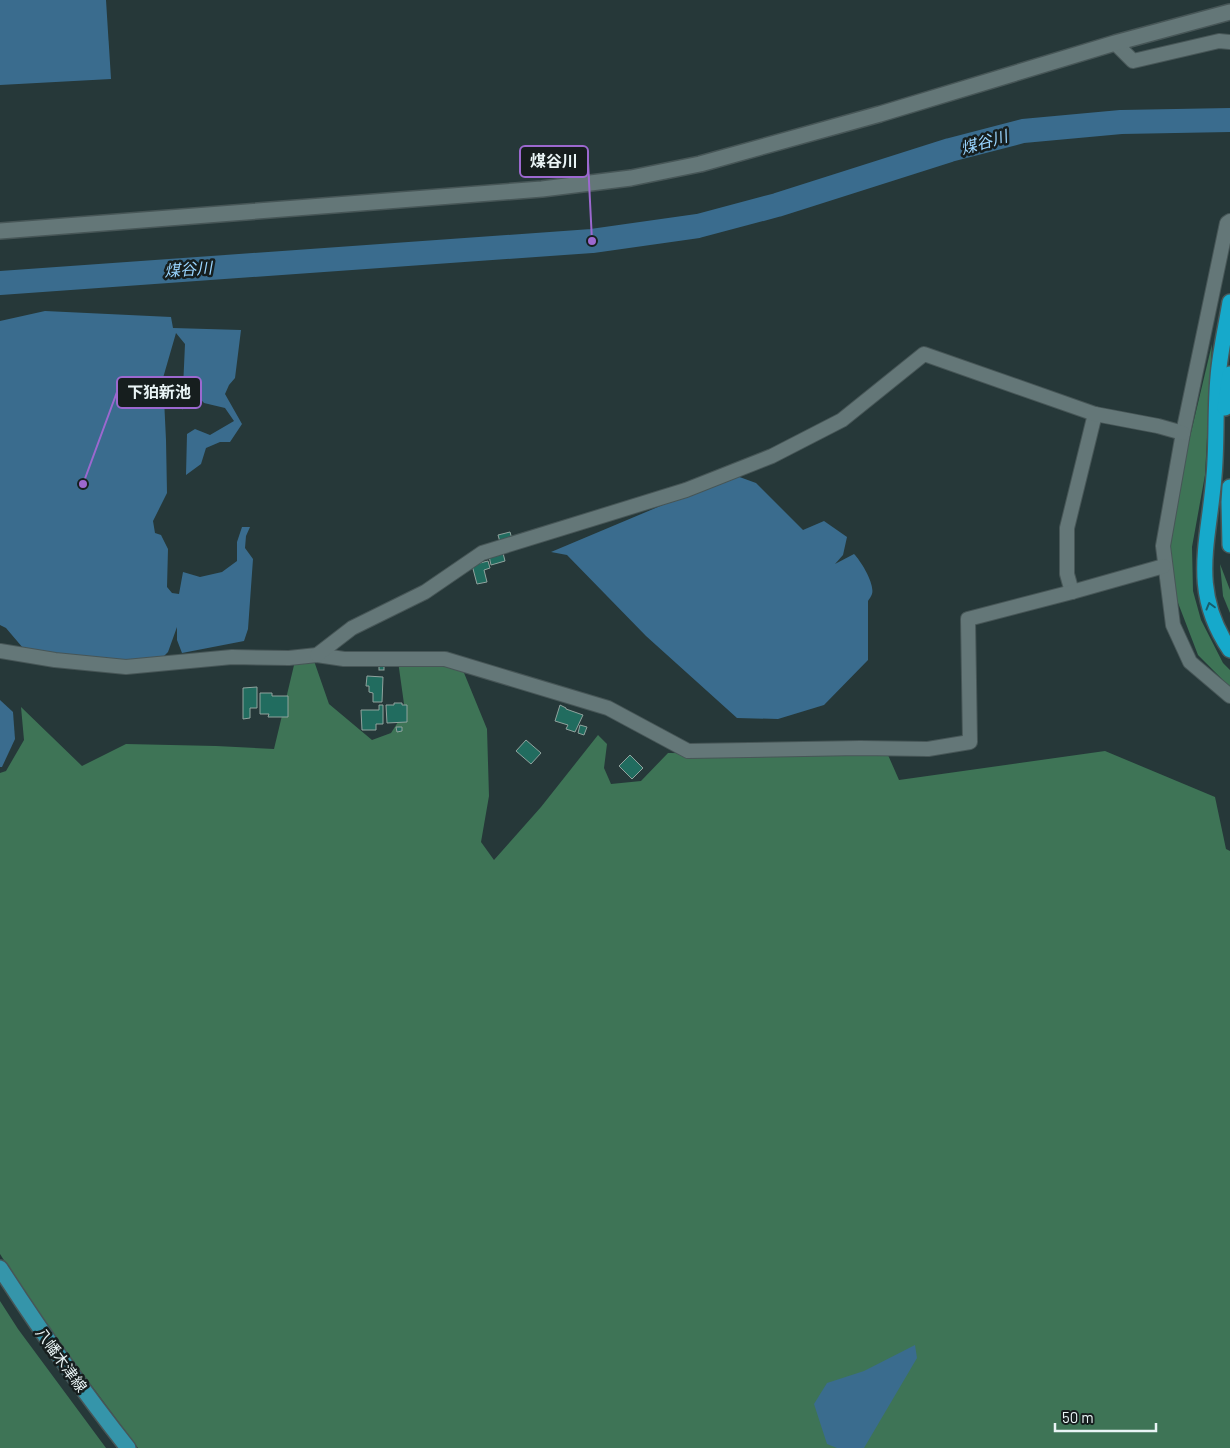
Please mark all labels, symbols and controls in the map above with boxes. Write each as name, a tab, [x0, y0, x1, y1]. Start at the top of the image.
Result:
water label: 煤谷川	[958, 125, 1011, 157]
callout: 煤谷川	[520, 146, 588, 177]
text: 煤谷川	[530, 151, 578, 170]
water label: 煤谷川	[163, 257, 215, 280]
callout: 下狛新池	[117, 377, 201, 408]
text: 下狛新池	[127, 382, 191, 401]
one-way arrow	[1205, 603, 1215, 611]
street label: 八幡木津線	[32, 1324, 91, 1395]
scale bar	[1055, 1400, 1156, 1432]
text: 50 m	[1062, 1408, 1094, 1426]

